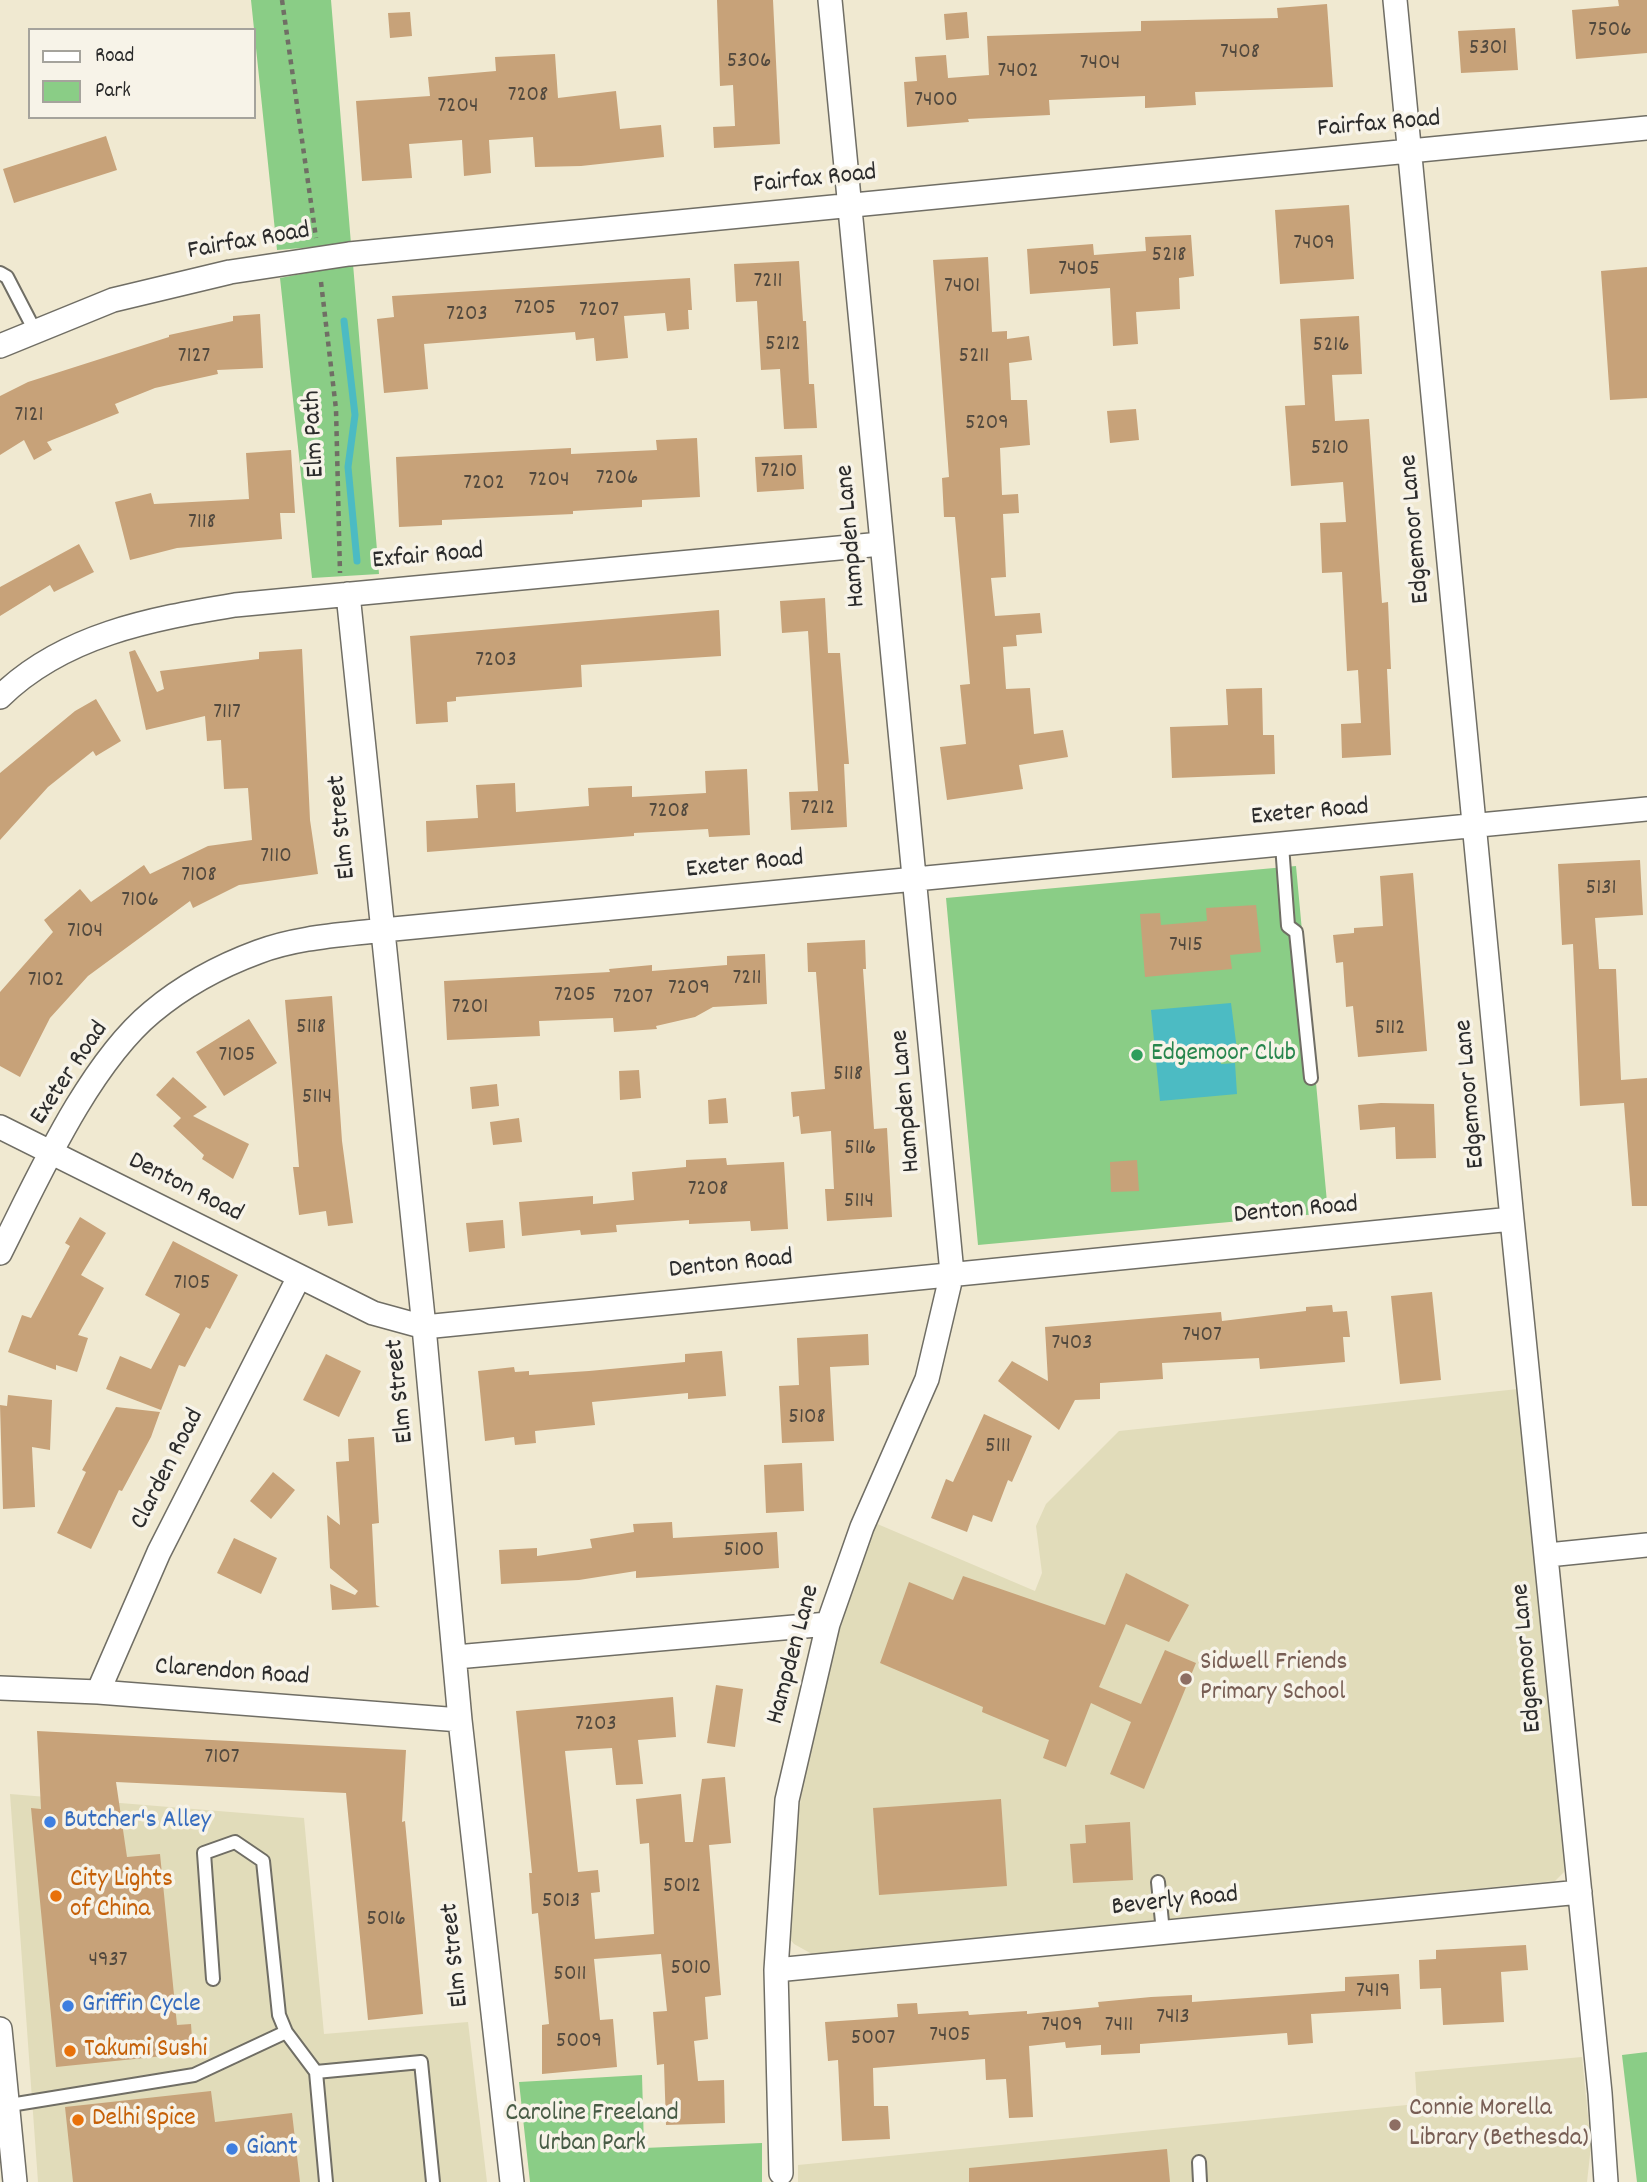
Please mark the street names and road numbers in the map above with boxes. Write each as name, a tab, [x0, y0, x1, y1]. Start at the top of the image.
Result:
street label: Fairfax Road	[1316, 105, 1442, 147]
street label: Fairfax Road	[752, 159, 878, 203]
street label: Fairfax Road	[185, 217, 313, 269]
street label: Elm Path	[298, 390, 334, 478]
street label: Edgemoor Lane	[1395, 453, 1439, 605]
street label: Hampden Lane	[831, 463, 875, 609]
street label: Exfair Road	[371, 538, 485, 578]
street label: Elm Street	[323, 773, 365, 881]
street label: Exeter Road	[1250, 793, 1370, 835]
street label: Exeter Road	[685, 844, 805, 888]
street label: Exeter Road	[25, 1016, 117, 1132]
street label: Edgemoor Lane	[1450, 1018, 1494, 1170]
street label: Hampden Lane	[886, 1028, 930, 1174]
street label: Denton Road	[122, 1147, 248, 1231]
street label: Denton Road	[1233, 1191, 1359, 1233]
street label: Denton Road	[667, 1244, 795, 1288]
street label: Elm Street	[381, 1337, 423, 1445]
street label: Clarden Road	[125, 1405, 213, 1535]
street label: Hampden Lane	[761, 1582, 829, 1728]
street label: Edgemoor Lane	[1507, 1582, 1551, 1734]
street label: Clarendon Road	[154, 1653, 310, 1695]
street label: Beverly Road	[1110, 1881, 1240, 1925]
street label: Elm Street	[436, 1901, 478, 2009]

